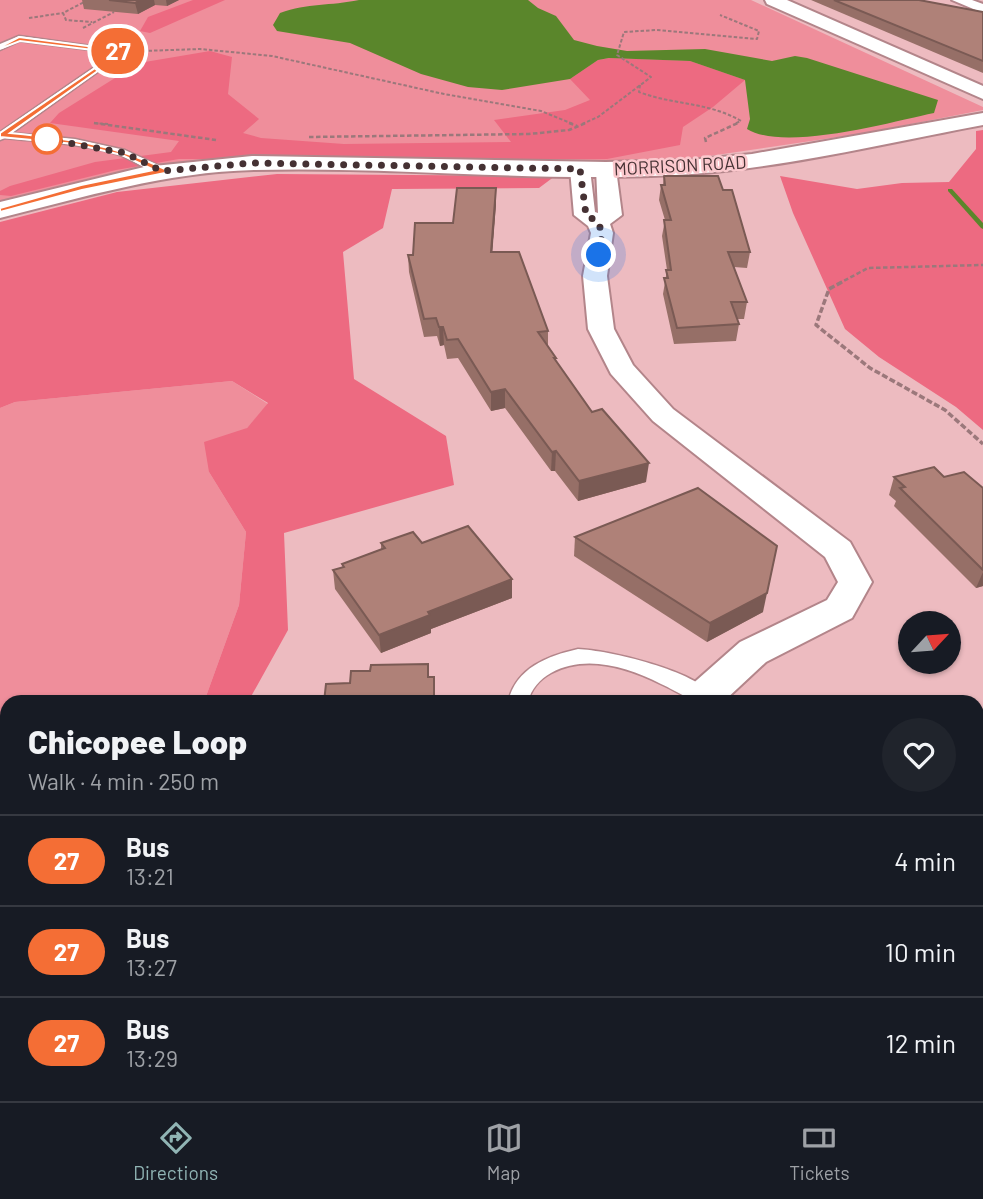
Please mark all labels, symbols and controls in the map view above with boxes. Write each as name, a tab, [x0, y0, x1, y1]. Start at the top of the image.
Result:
line badge: 27	[86, 28, 150, 74]
text: 27	[105, 36, 131, 65]
unlabelled marker	[32, 124, 62, 154]
street label: MORRISON ROAD	[613, 151, 747, 179]
your location	[581, 237, 616, 272]
north arrow	[898, 611, 961, 674]
map controls	[898, 611, 961, 674]
button: heart	[882, 718, 956, 792]
text: Chicopee Loop	[28, 721, 247, 761]
text: Walk · 4 min · 250 m	[28, 767, 219, 795]
text: Bus	[126, 831, 169, 862]
text: 4 min	[894, 845, 956, 876]
text: 27	[54, 846, 79, 875]
text: 13:21	[126, 862, 174, 890]
text: Bus	[126, 922, 169, 953]
text: 10 min	[885, 936, 956, 967]
text: 27	[54, 937, 79, 966]
text: 13:27	[126, 953, 177, 981]
text: Bus	[126, 1013, 169, 1044]
text: 12 min	[886, 1027, 956, 1058]
text: 27	[54, 1028, 79, 1057]
text: 13:29	[126, 1044, 178, 1072]
tab: Directions	[133, 1119, 218, 1184]
tab: Map	[485, 1119, 523, 1184]
tab: Tickets	[789, 1119, 850, 1184]

